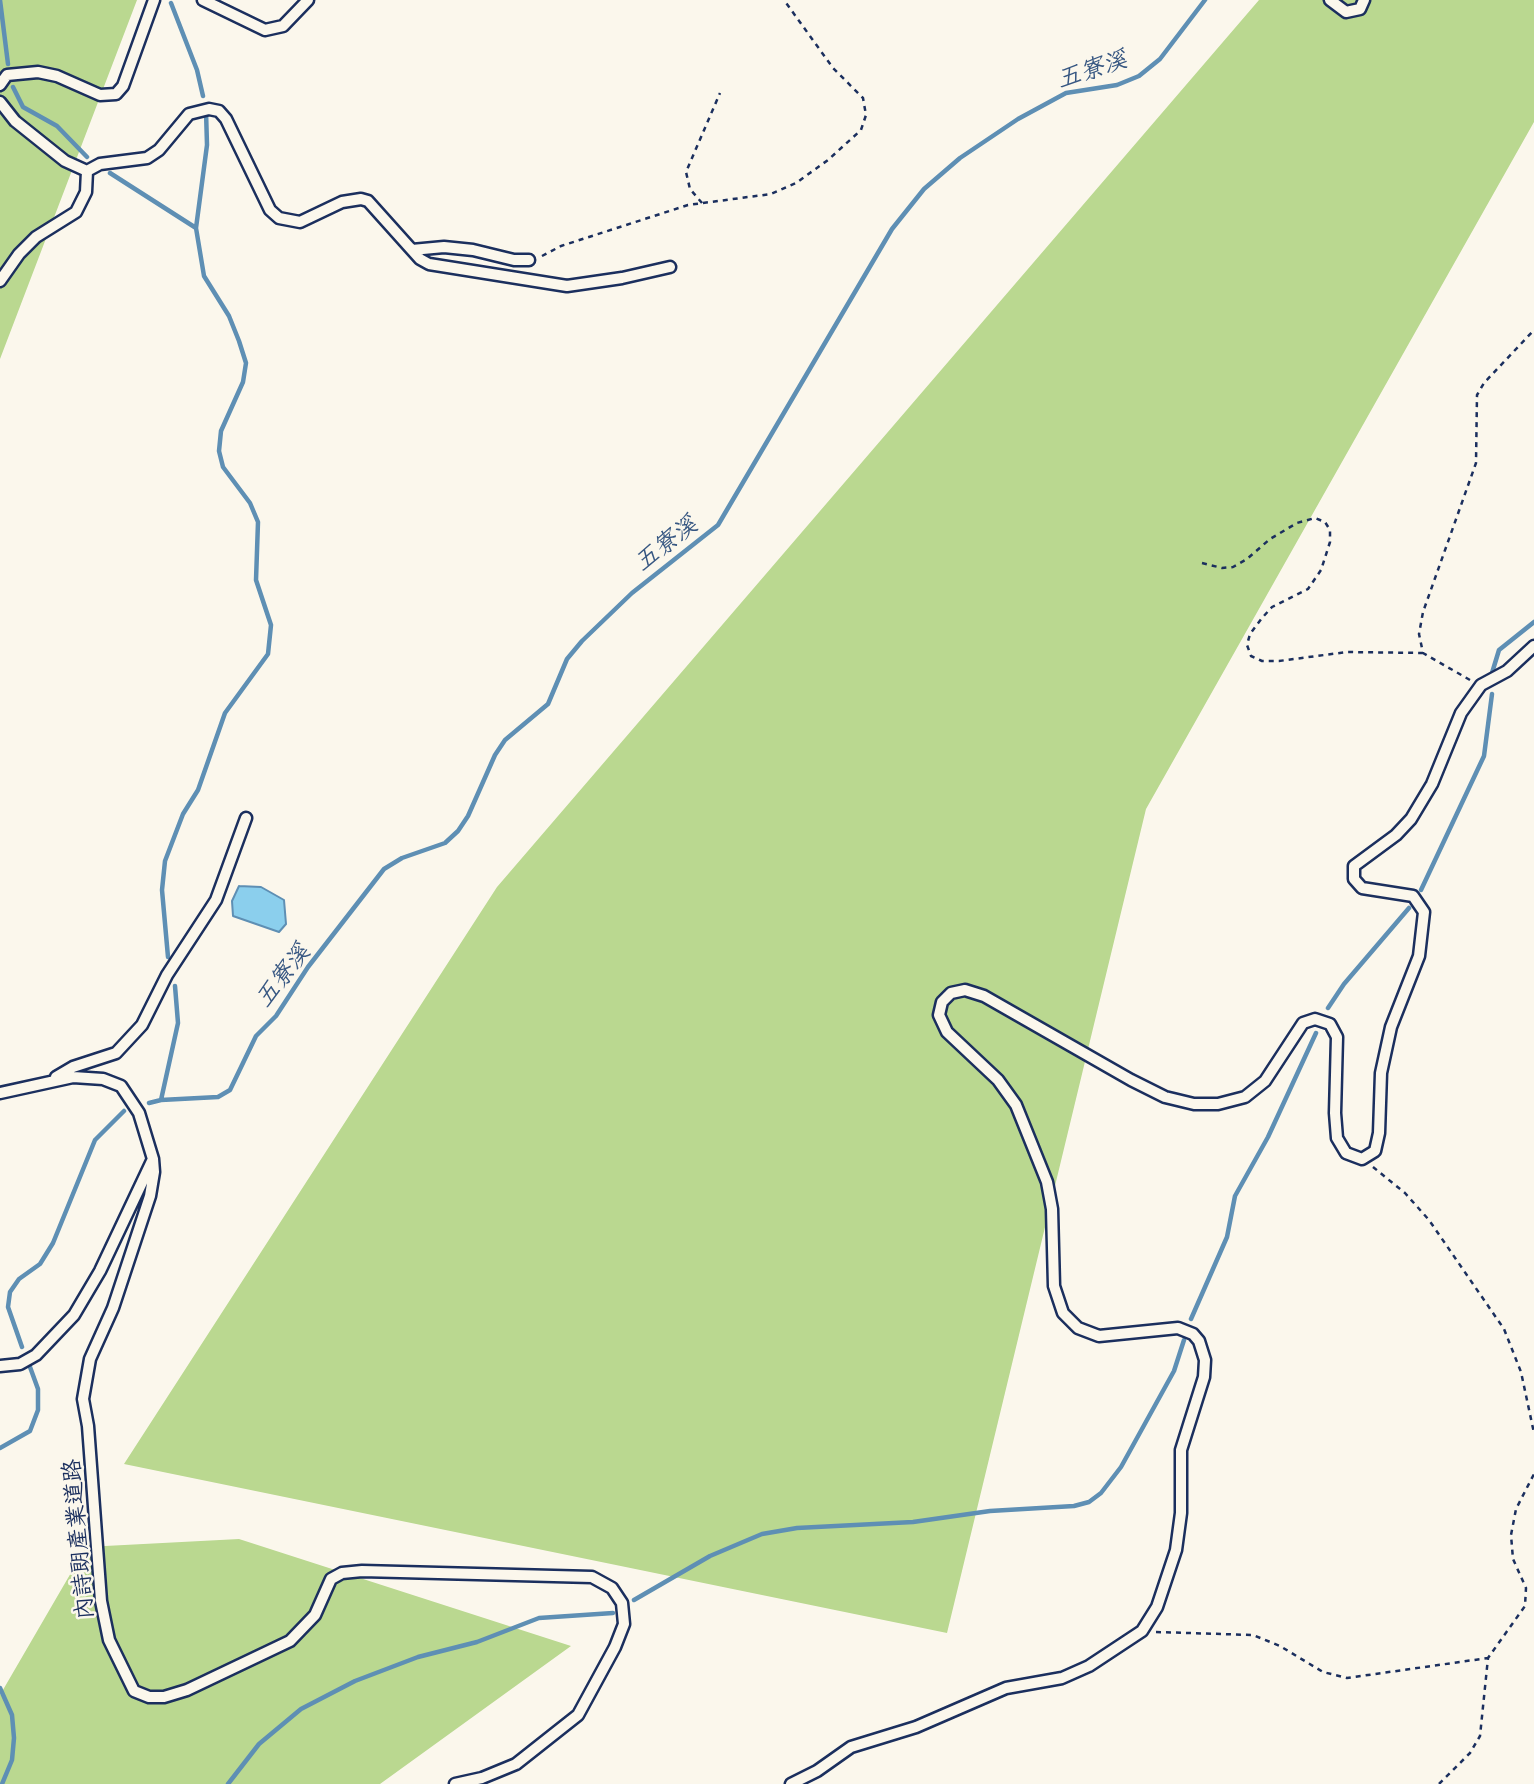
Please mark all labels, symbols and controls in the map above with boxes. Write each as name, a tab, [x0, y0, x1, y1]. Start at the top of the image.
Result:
water label: 五寮溪	[1053, 45, 1131, 95]
water label: 五寮溪	[629, 510, 703, 578]
water label: 五寮溪	[249, 939, 317, 1013]
street label: 內詩朗產業道路	[58, 1458, 100, 1620]

